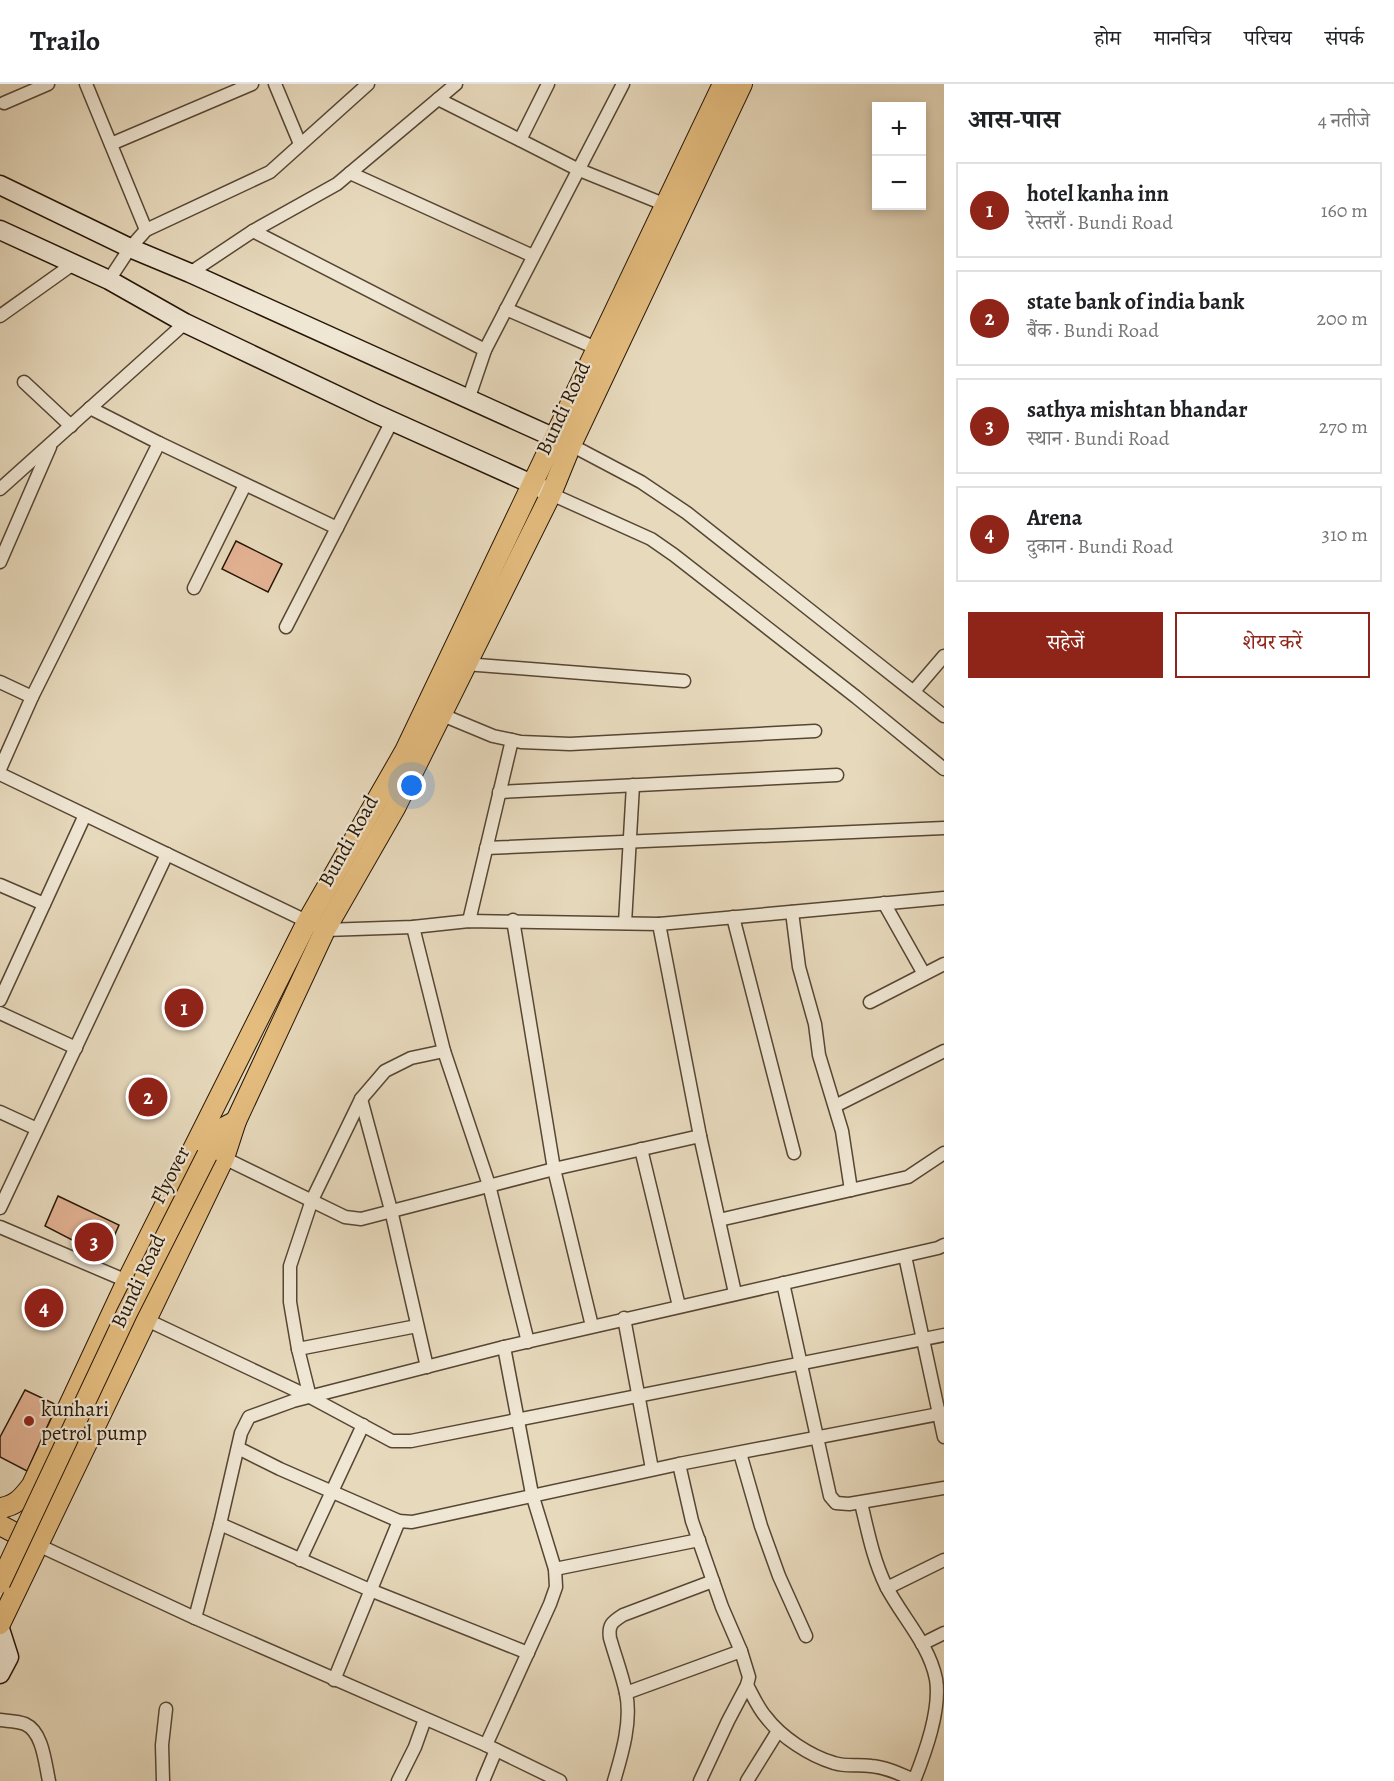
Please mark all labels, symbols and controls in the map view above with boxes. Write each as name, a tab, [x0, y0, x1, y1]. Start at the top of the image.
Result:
text: Trailo	[30, 22, 100, 60]
text: होम	[1094, 24, 1121, 52]
text: मानचित्र	[1154, 24, 1211, 52]
text: परिचय	[1244, 24, 1292, 52]
text: संपर्क	[1325, 24, 1364, 52]
map controls	[872, 102, 926, 210]
button: +	[872, 102, 926, 156]
text: आस-पास	[968, 102, 1060, 137]
text: 4 नतीजे	[1318, 107, 1370, 134]
button: −	[872, 156, 926, 210]
text: hotel kanha inn	[1027, 179, 1169, 209]
text: 1	[986, 197, 993, 224]
text: 160 m	[1321, 197, 1368, 224]
text: रेस्तराँ · Bundi Road	[1027, 209, 1173, 236]
text: state bank of india bank	[1027, 287, 1245, 317]
text: 2	[985, 305, 994, 332]
text: 200 m	[1317, 305, 1368, 332]
text: बैंक · Bundi Road	[1027, 317, 1159, 344]
street label: Bundi Road	[529, 356, 597, 459]
text: sathya mishtan bhandar	[1027, 395, 1248, 425]
text: 3	[985, 413, 994, 440]
text: 270 m	[1319, 413, 1368, 440]
text: स्थान · Bundi Road	[1027, 425, 1170, 452]
text: Arena	[1027, 503, 1082, 533]
text: 4	[985, 521, 994, 548]
text: 310 m	[1322, 521, 1368, 548]
text: दुकान · Bundi Road	[1027, 533, 1173, 560]
button: सहेजें	[968, 612, 1163, 678]
button: शेयर करें	[1175, 612, 1370, 678]
your location	[397, 771, 426, 800]
street label: Bundi Road	[311, 790, 385, 892]
pin: 1	[164, 986, 204, 1030]
pin: 2	[128, 1074, 168, 1120]
street label: Flyover	[144, 1141, 196, 1209]
pin: 3	[74, 1220, 113, 1264]
street label: Bundi Road	[104, 1229, 172, 1332]
pin: 4	[24, 1286, 63, 1330]
place label: kunhari petrol pump	[41, 1395, 147, 1447]
marker: kunhari petrol pump	[22, 1414, 36, 1428]

